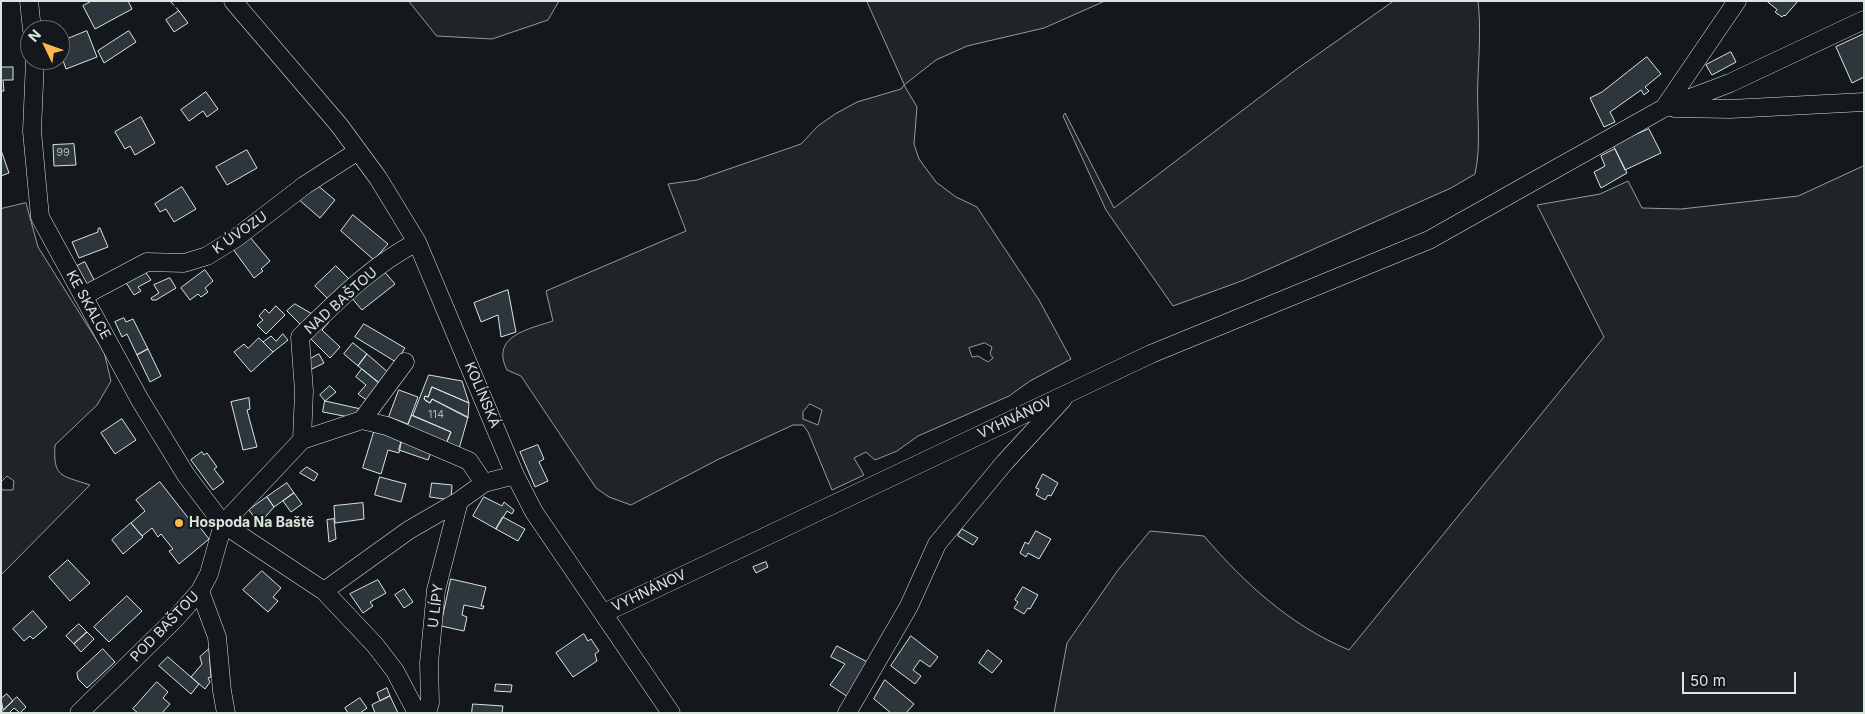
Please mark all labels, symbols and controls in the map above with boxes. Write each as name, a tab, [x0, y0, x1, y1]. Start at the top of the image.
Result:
north arrow	[20, 20, 70, 70]
text: N	[24, 26, 44, 45]
house number: 99	[56, 146, 70, 160]
street label: K ÚVOZU	[209, 208, 271, 258]
street label: NAD BAŠTOU	[301, 264, 381, 338]
street label: KE SKALCE	[62, 268, 114, 342]
street label: KOLÍNSKÁ	[461, 360, 503, 430]
street label: VYHNÁNOV	[975, 393, 1055, 443]
house number: 114	[428, 408, 444, 422]
place label: Hospoda Na Baště	[189, 515, 314, 531]
marker: Hospoda Na Baště	[173, 517, 185, 529]
street label: VYHNÁNOV	[609, 566, 689, 616]
street label: U LÍPY	[425, 583, 447, 629]
street label: POD BAŠTOU	[127, 588, 203, 666]
scale bar	[1685, 662, 1799, 694]
text: 50 m	[1690, 671, 1726, 690]

